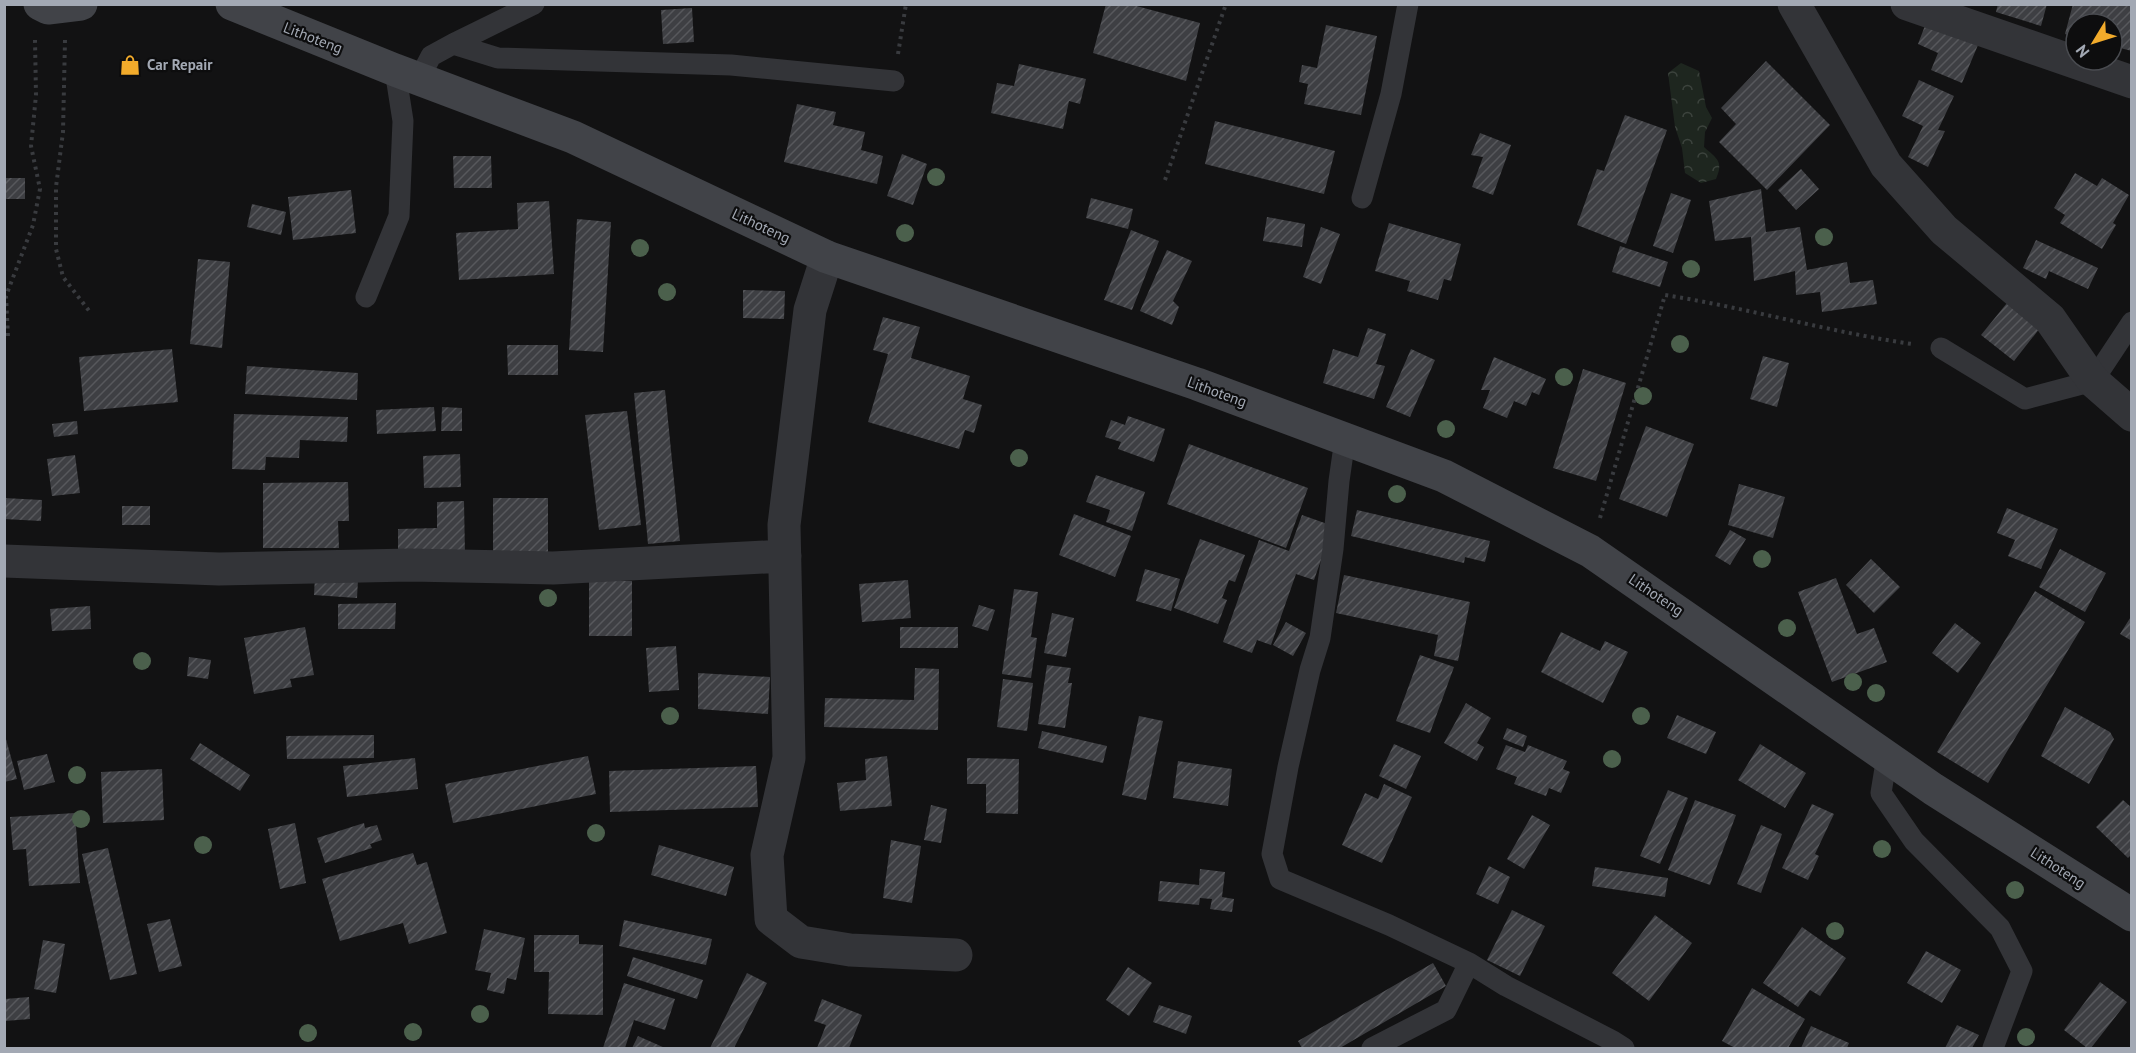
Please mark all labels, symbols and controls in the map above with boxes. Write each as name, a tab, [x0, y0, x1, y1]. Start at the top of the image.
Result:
north arrow	[2064, 12, 2124, 72]
street label: Lithoteng	[281, 18, 345, 57]
text: N	[2071, 41, 2093, 62]
shop icon: Car Repair	[118, 53, 142, 77]
place label: Car Repair	[147, 55, 213, 74]
street label: Lithoteng	[729, 204, 793, 247]
street label: Lithoteng	[1185, 372, 1250, 411]
street label: Lithoteng	[1625, 569, 1687, 620]
street label: Lithoteng	[2027, 843, 2089, 892]

